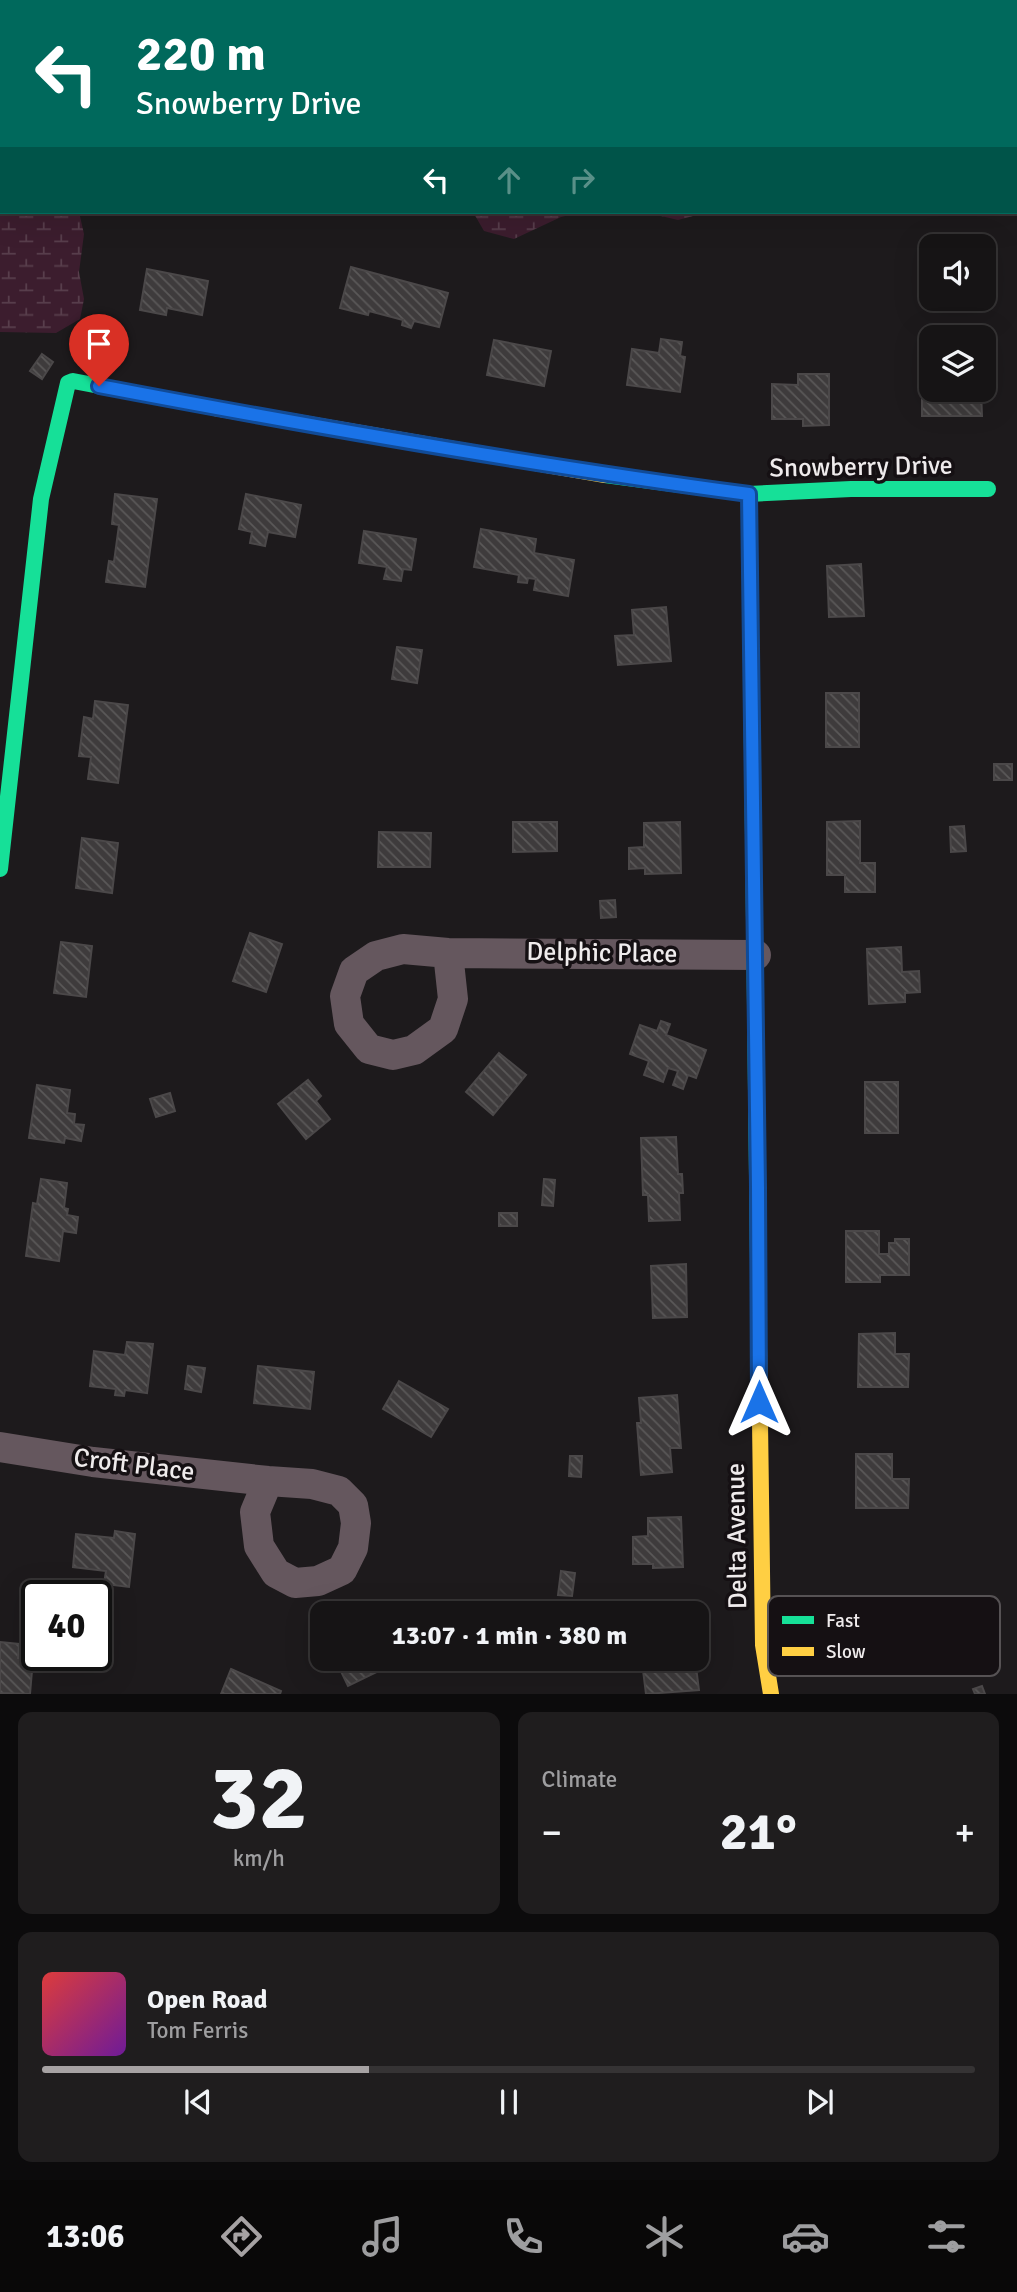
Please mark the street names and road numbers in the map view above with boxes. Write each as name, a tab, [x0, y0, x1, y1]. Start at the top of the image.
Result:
street label: Snowberry Drive	[769, 449, 953, 485]
street label: Delphic Place	[526, 936, 678, 970]
street label: Croft Place	[72, 1442, 196, 1488]
street label: Delta Avenue	[720, 1463, 754, 1609]

